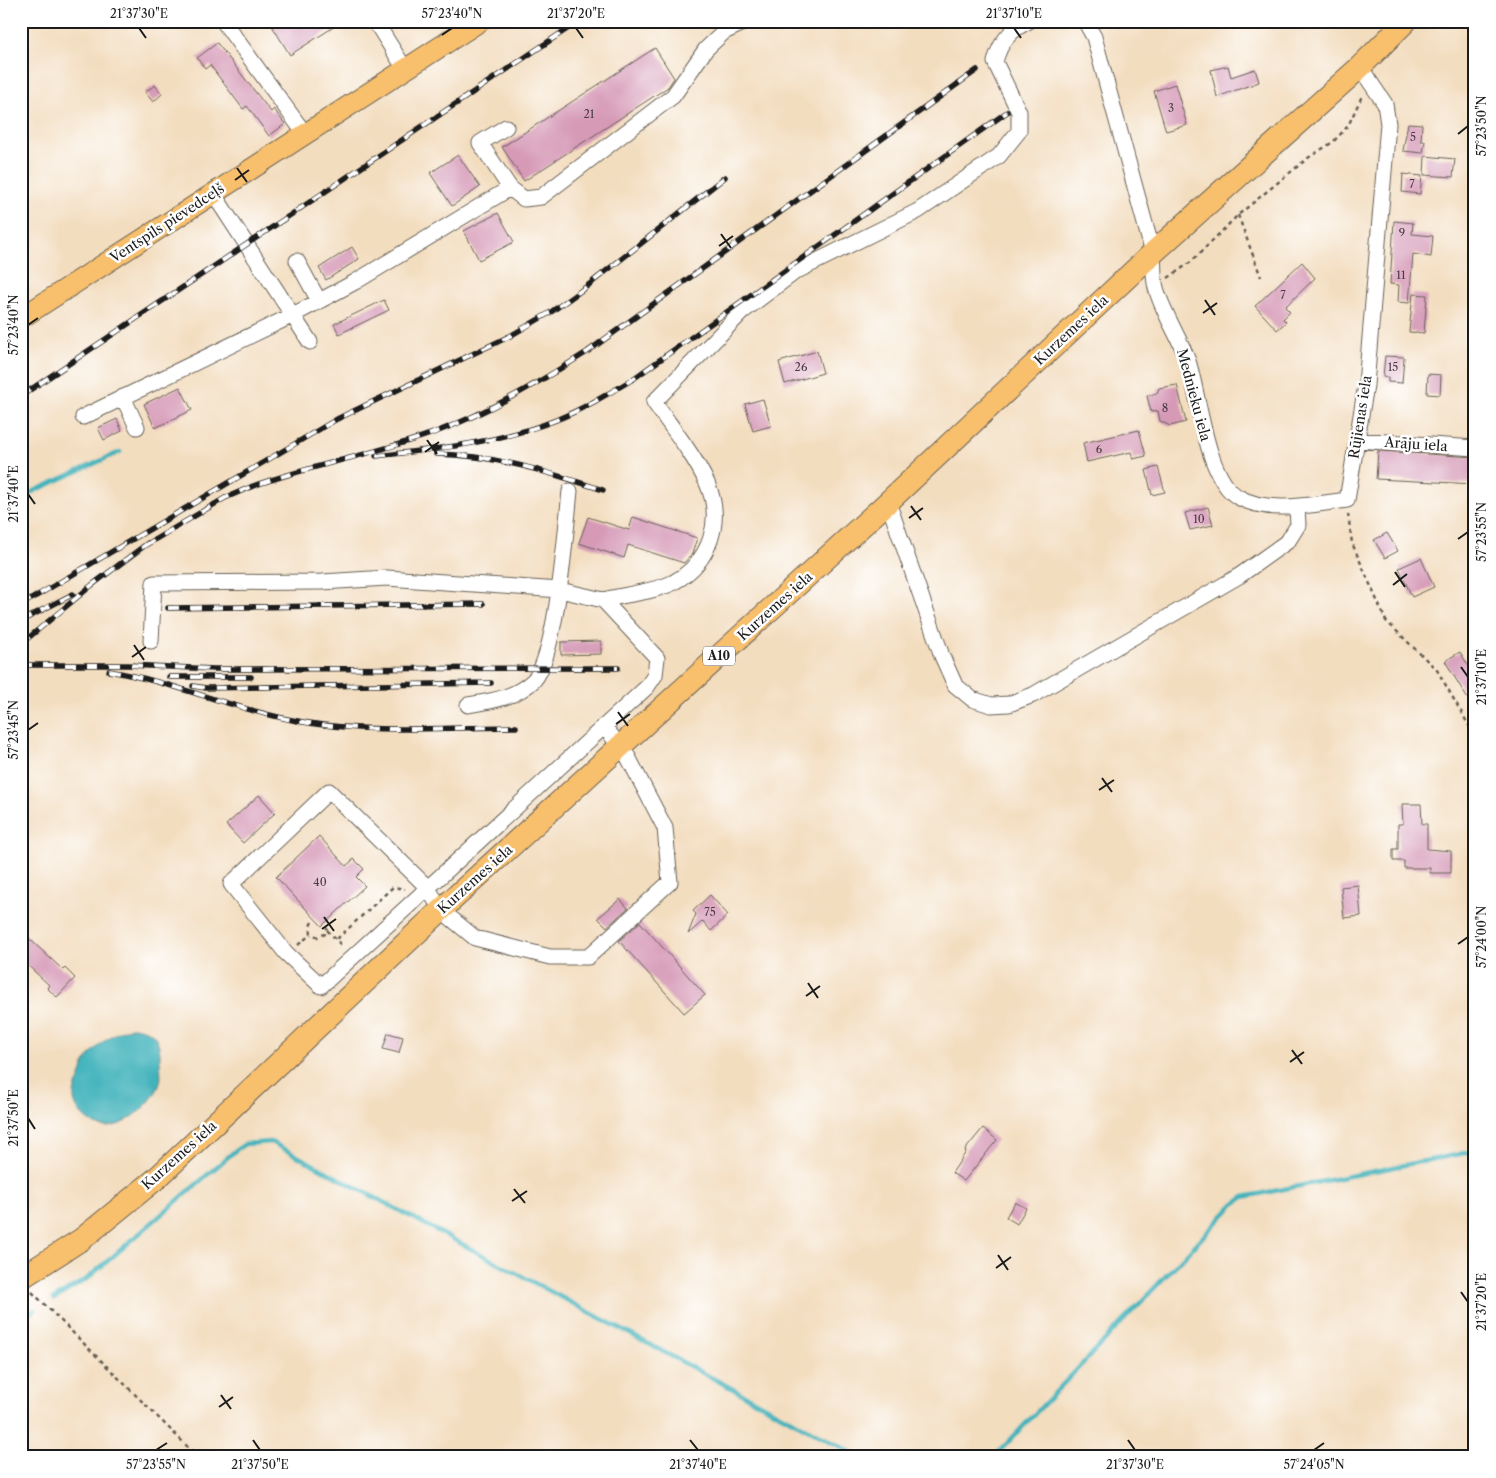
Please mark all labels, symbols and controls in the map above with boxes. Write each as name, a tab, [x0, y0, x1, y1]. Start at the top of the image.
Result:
text: 21°37'30"E	[110, 6, 168, 21]
text: 57°23'40"N	[422, 6, 482, 21]
text: 21°37'20"E	[547, 6, 605, 21]
text: 21°37'10"E	[986, 6, 1042, 21]
text: 57°23'50"N	[1474, 95, 1489, 156]
house number: 3	[1168, 101, 1174, 115]
house number: 21	[584, 107, 595, 121]
house number: 5	[1410, 130, 1416, 144]
house number: 7	[1409, 177, 1415, 191]
street label: Ventspils pievedceļš	[106, 179, 228, 267]
house number: 9	[1399, 226, 1405, 240]
house number: 11	[1396, 268, 1406, 282]
house number: 7	[1280, 288, 1286, 302]
street label: Kurzemes iela	[1030, 291, 1112, 369]
text: 57°23'40"N	[6, 295, 21, 355]
street label: Mednieku iela	[1173, 347, 1215, 444]
house number: 26	[795, 360, 808, 374]
house number: 15	[1388, 360, 1398, 374]
street label: Rūjienas iela	[1345, 373, 1376, 460]
house number: 8	[1162, 401, 1168, 415]
street label: Arāju iela	[1383, 433, 1449, 455]
house number: 6	[1096, 442, 1103, 456]
text: 21°37'40"E	[6, 465, 21, 523]
text: 57°23'55"N	[1474, 502, 1489, 562]
house number: 10	[1193, 512, 1205, 526]
street label: Kurzemes iela	[734, 567, 817, 644]
road number: A10	[703, 646, 735, 666]
text: 21°37'10"E	[1474, 649, 1489, 705]
text: 57°23'45"N	[6, 700, 21, 760]
street label: Kurzemes iela	[434, 840, 517, 917]
house number: 40	[313, 875, 327, 889]
house number: 75	[704, 905, 716, 919]
text: 57°24'00"N	[1474, 906, 1489, 968]
text: 21°37'50"E	[6, 1089, 21, 1147]
street label: Kurzemes iela	[138, 1116, 221, 1193]
text: 21°37'20"E	[1474, 1273, 1489, 1331]
text: 57°23'55"N	[126, 1457, 186, 1472]
text: 21°37'50"E	[231, 1457, 289, 1472]
text: 21°37'40"E	[669, 1457, 727, 1472]
text: 21°37'30"E	[1106, 1457, 1164, 1472]
text: 57°24'05"N	[1283, 1457, 1345, 1472]

